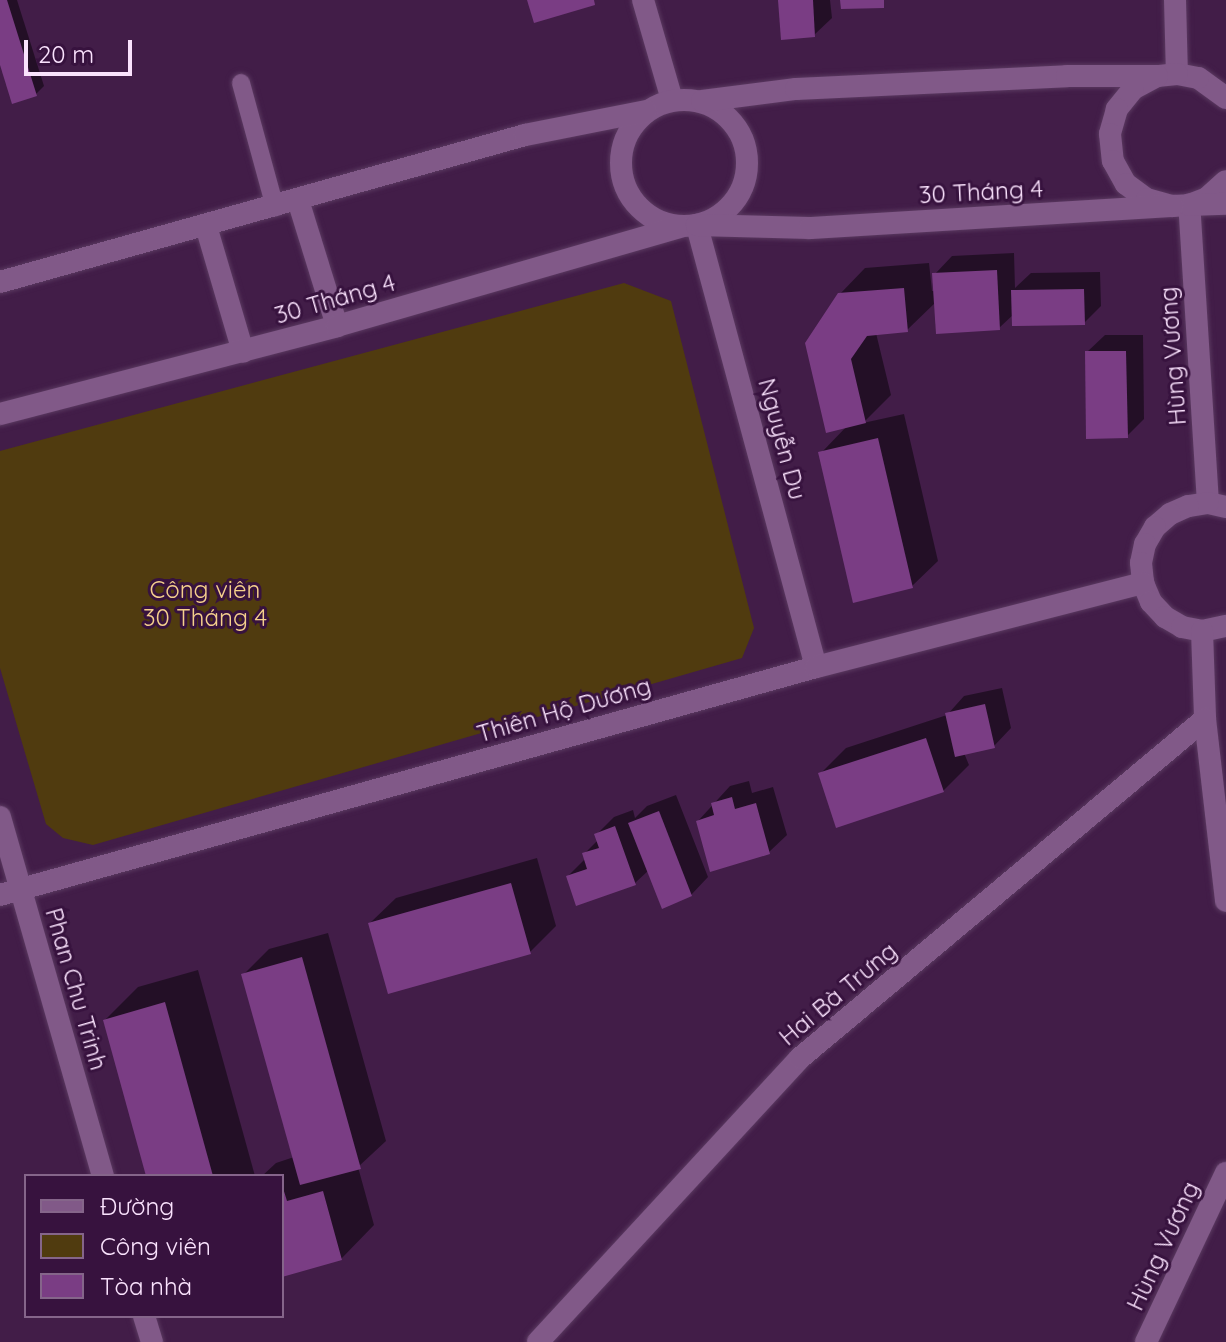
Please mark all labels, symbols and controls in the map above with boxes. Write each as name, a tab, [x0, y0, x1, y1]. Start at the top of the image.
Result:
scale bar	[28, 24, 136, 74]
text: 20 m	[38, 39, 94, 69]
street label: 30 Tháng 4	[918, 174, 1044, 210]
street label: 30 Tháng 4	[271, 268, 399, 330]
street label: Hùng Vương	[1154, 286, 1192, 426]
street label: Nguyễn Du	[752, 375, 812, 503]
park label: Công viên 30 Tháng 4	[143, 576, 267, 632]
street label: Thiên Hộ Dương	[474, 671, 654, 749]
street label: Phan Chu Trinh	[39, 905, 113, 1073]
street label: Hai Bà Trưng	[773, 936, 903, 1052]
legend	[24, 1174, 284, 1318]
street label: Hùng Vương	[1121, 1177, 1205, 1315]
text: Đường	[100, 1191, 174, 1221]
text: Công viên	[100, 1231, 211, 1261]
text: Tòa nhà	[100, 1271, 192, 1301]

